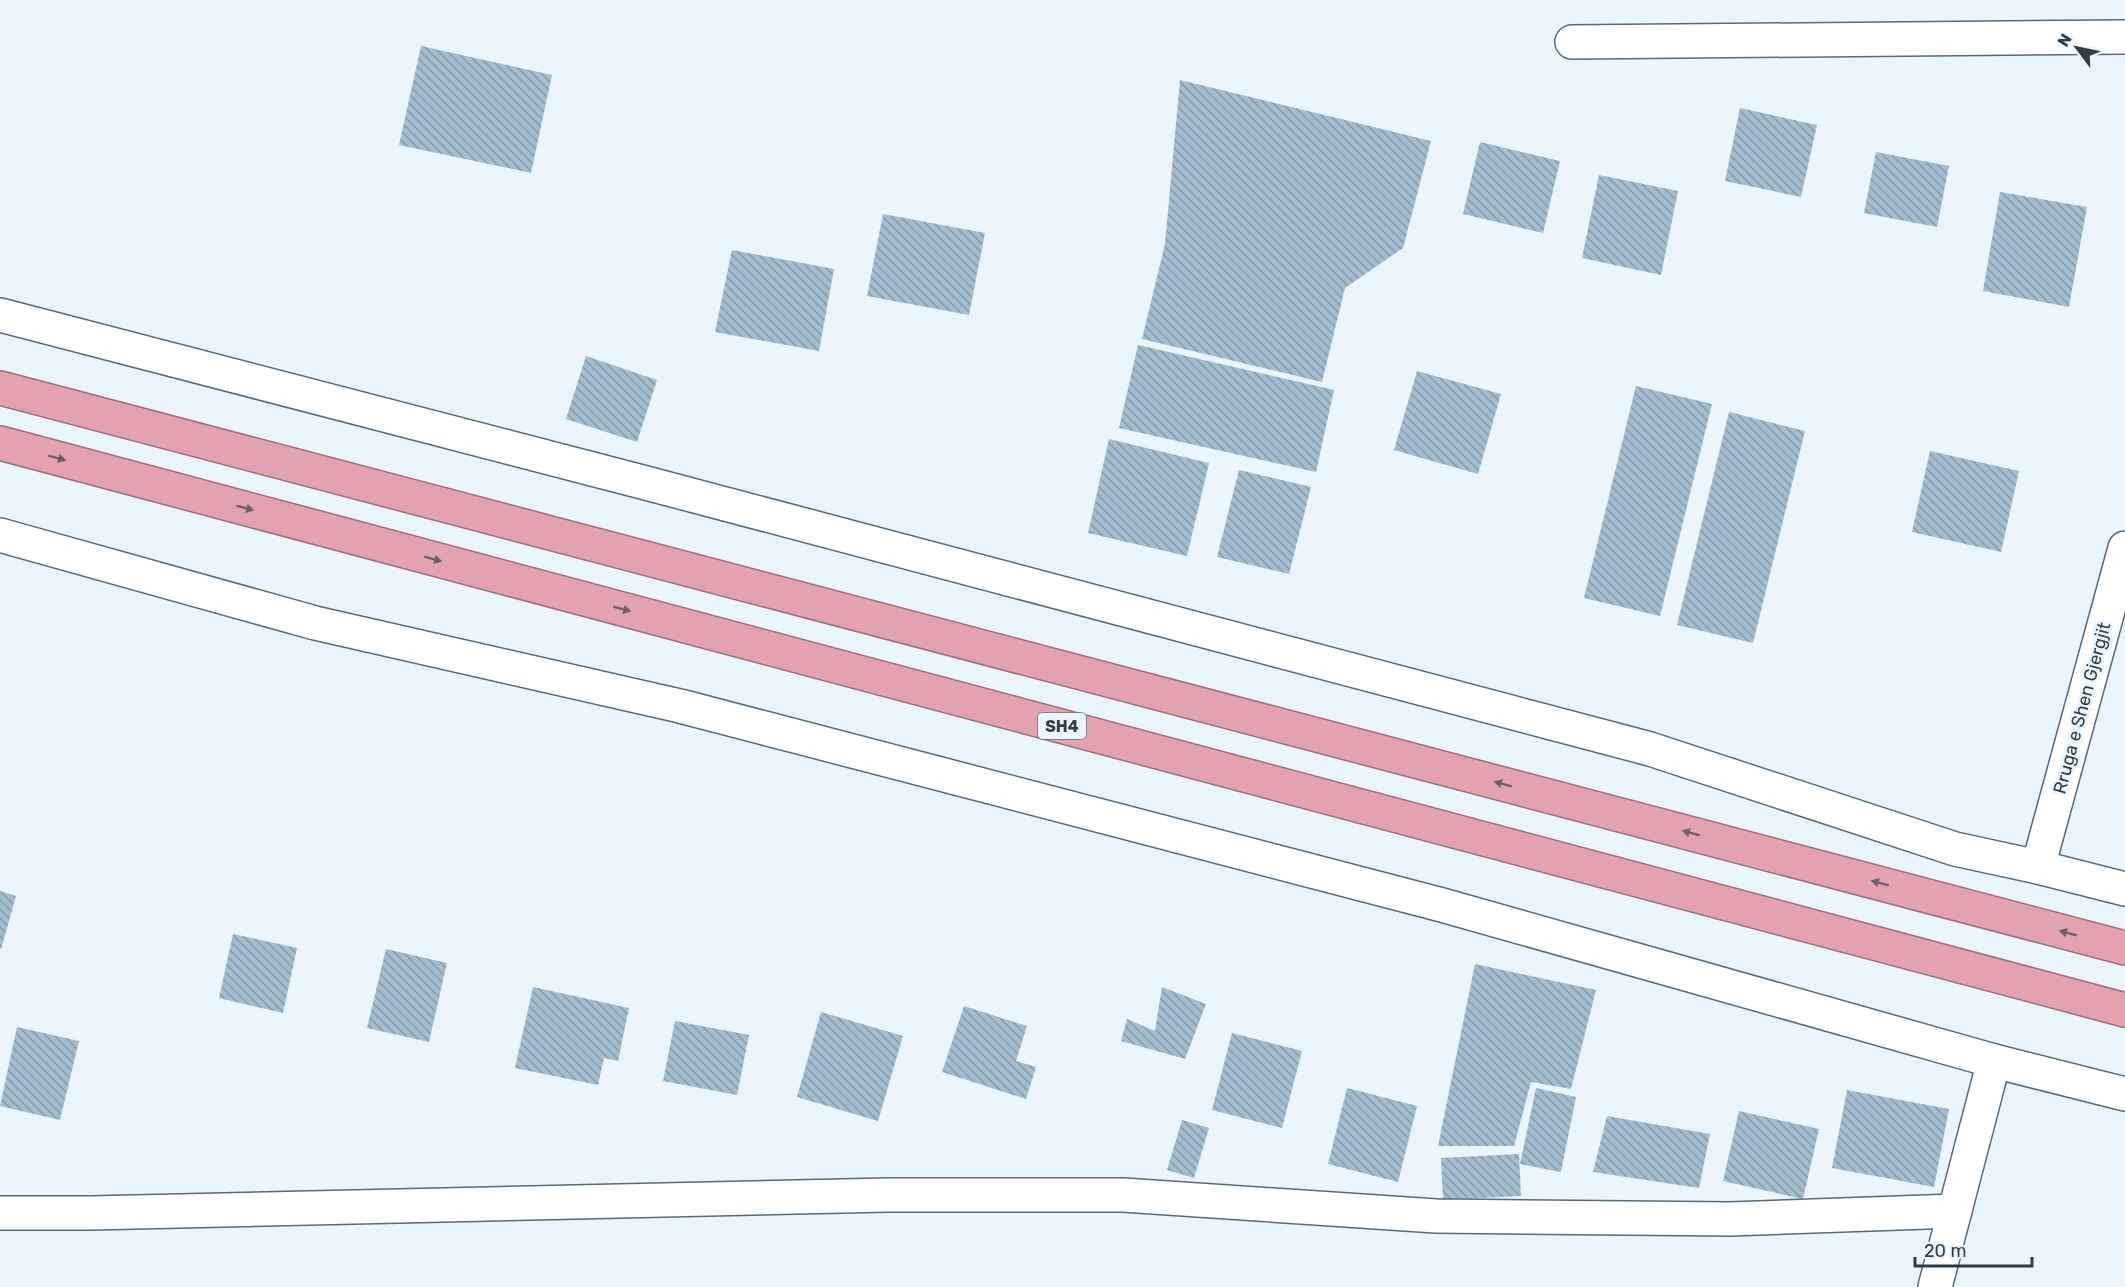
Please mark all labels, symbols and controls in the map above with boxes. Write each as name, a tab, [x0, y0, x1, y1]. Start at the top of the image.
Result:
north arrow	[2047, 18, 2107, 78]
text: N	[2054, 30, 2076, 50]
one-way arrow	[48, 454, 66, 463]
one-way arrow	[236, 504, 254, 514]
one-way arrow	[424, 554, 442, 564]
one-way arrow	[613, 605, 631, 614]
street label: Rruga e Shen Gjergjit	[2048, 620, 2116, 796]
road number: SH4	[1038, 713, 1086, 739]
one-way arrow	[1494, 778, 1512, 788]
one-way arrow	[1682, 828, 1700, 838]
one-way arrow	[1871, 878, 1889, 887]
one-way arrow	[2059, 928, 2077, 937]
scale bar	[1915, 1230, 2032, 1268]
text: 20 m	[1924, 1240, 1966, 1262]

